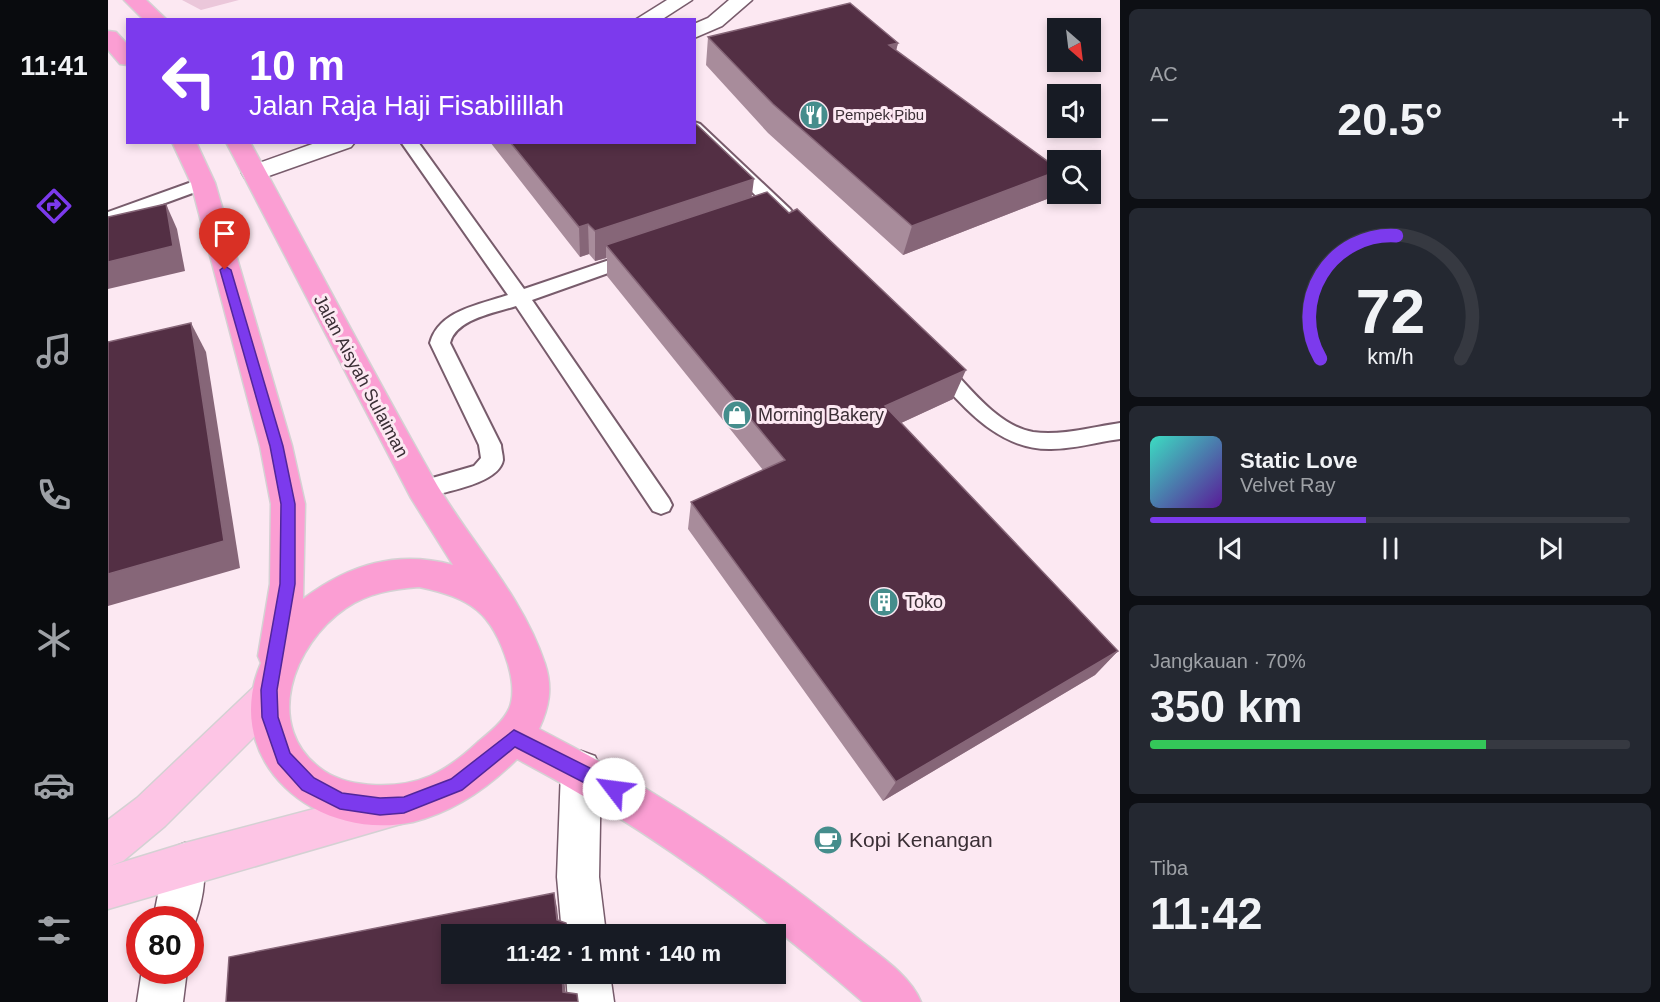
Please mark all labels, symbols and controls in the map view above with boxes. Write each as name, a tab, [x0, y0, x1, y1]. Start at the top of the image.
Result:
north arrow	[1047, 18, 1101, 72]
map controls	[1047, 18, 1101, 204]
icon: left	[150, 42, 228, 120]
text: 10 m	[249, 42, 345, 89]
text: 11:41	[20, 51, 88, 81]
text: AC	[1150, 63, 1178, 85]
button: sound	[1047, 84, 1101, 138]
text: Jalan Raja Haji Fisabilillah	[249, 91, 564, 121]
text: 20.5°	[1337, 94, 1443, 145]
restaurant icon: Pempek Pibu	[798, 99, 830, 131]
text: −	[1150, 101, 1169, 138]
text: +	[1611, 101, 1630, 138]
place label: Pempek Pibu	[835, 106, 924, 123]
button: search	[1047, 150, 1101, 204]
icon: directions	[33, 185, 75, 227]
pin	[199, 208, 250, 270]
icon: arrive	[208, 217, 241, 250]
text: 72	[1355, 278, 1425, 347]
street label: Jalan Aisyah Sulaiman	[310, 291, 412, 461]
icon: music	[33, 330, 75, 372]
text: km/h	[1367, 346, 1413, 370]
shop icon: Morning Bakery	[721, 399, 753, 431]
place label: Morning Bakery	[758, 405, 884, 425]
text: Static Love	[1240, 448, 1357, 473]
icon: phone	[33, 474, 75, 516]
text: Velvet Ray	[1240, 474, 1336, 496]
icon: previous	[1214, 532, 1247, 565]
icon: pause	[1374, 532, 1407, 565]
icon: next	[1534, 532, 1567, 565]
building icon: Toko	[868, 586, 900, 618]
place label: Toko	[905, 592, 943, 612]
icon: climate	[33, 619, 75, 661]
text: Jangkauan · 70%	[1150, 650, 1306, 672]
text: 350 km	[1150, 681, 1303, 732]
position arrow	[582, 757, 646, 821]
icon: car	[33, 764, 75, 806]
cafe icon: Kopi Kenangan	[812, 824, 844, 856]
place label: Kopi Kenangan	[849, 828, 993, 851]
text: Tiba	[1150, 857, 1188, 879]
text: 11:42	[1150, 888, 1263, 939]
speed limit sign: 80	[126, 906, 204, 984]
icon: filters	[33, 909, 75, 951]
text: 11:42 · 1 mnt · 140 m	[506, 941, 721, 966]

